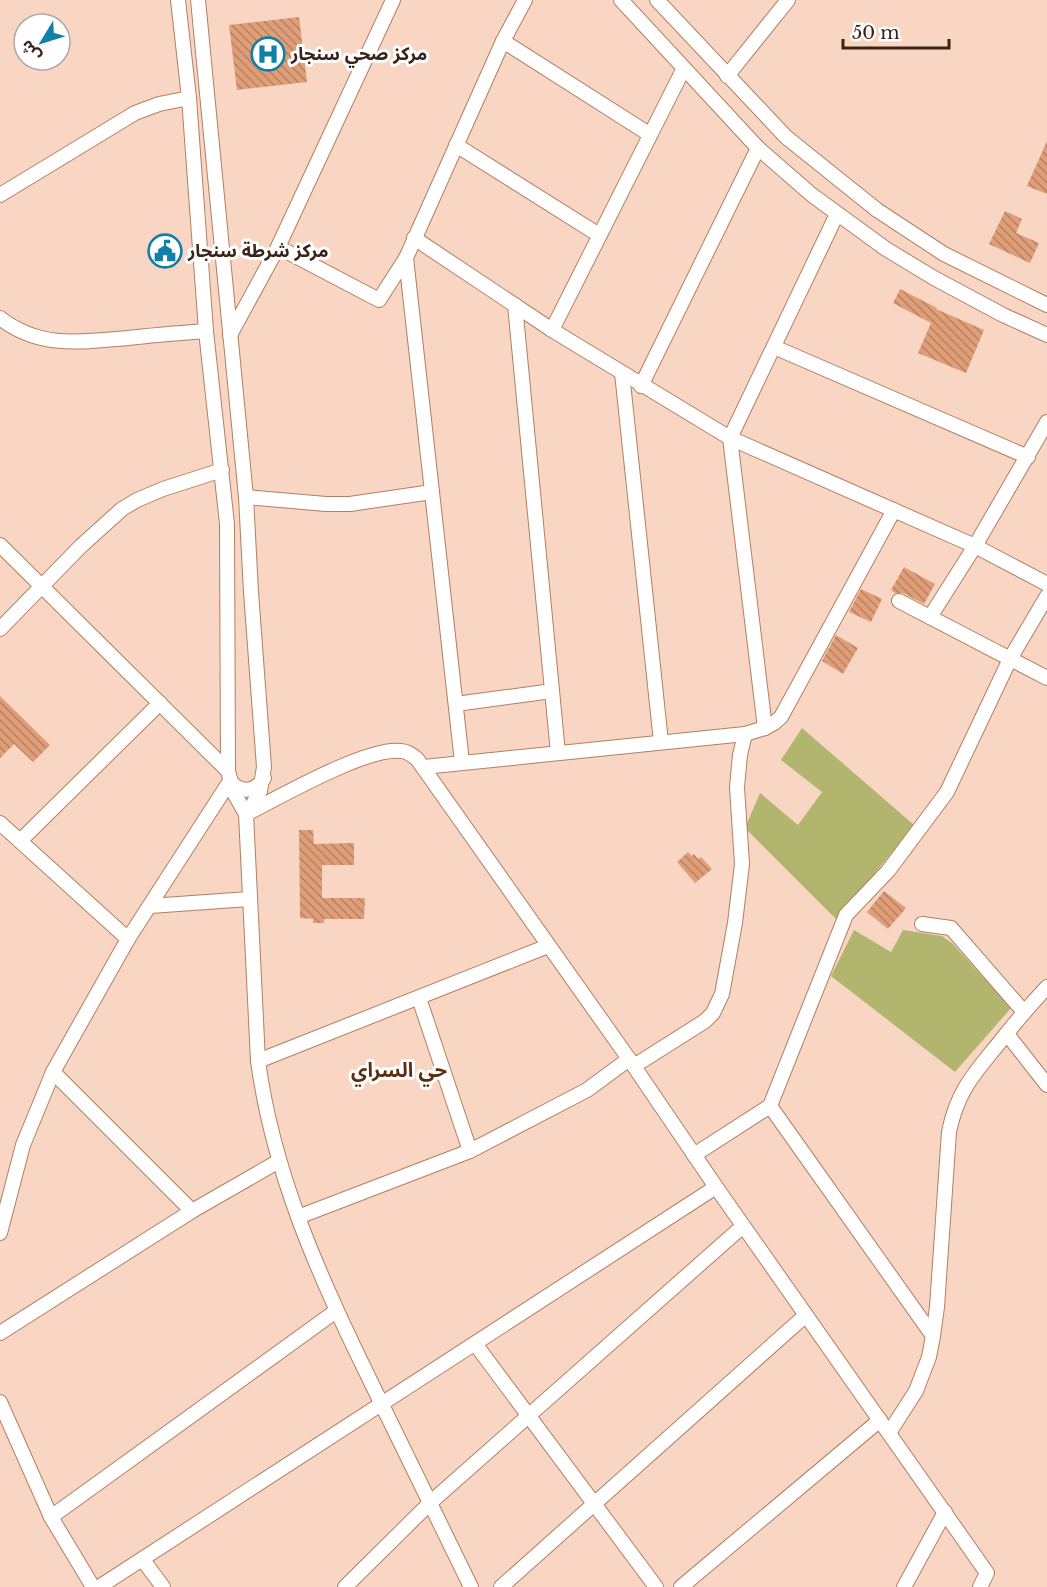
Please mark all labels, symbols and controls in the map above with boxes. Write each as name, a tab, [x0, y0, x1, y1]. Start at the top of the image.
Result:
north arrow	[12, 12, 72, 72]
scale bar	[843, 12, 950, 50]
text: 50 m	[852, 22, 900, 44]
text: ش	[16, 36, 45, 66]
hospital icon: مركز صحي سنجار	[250, 36, 286, 72]
place label: مركز صحي سنجار	[290, 43, 427, 68]
public building icon: مركز شرطة سنجار	[147, 233, 183, 269]
place label: مركز شرطة سنجار	[187, 240, 329, 262]
district label: حي السراي	[351, 1058, 447, 1087]

